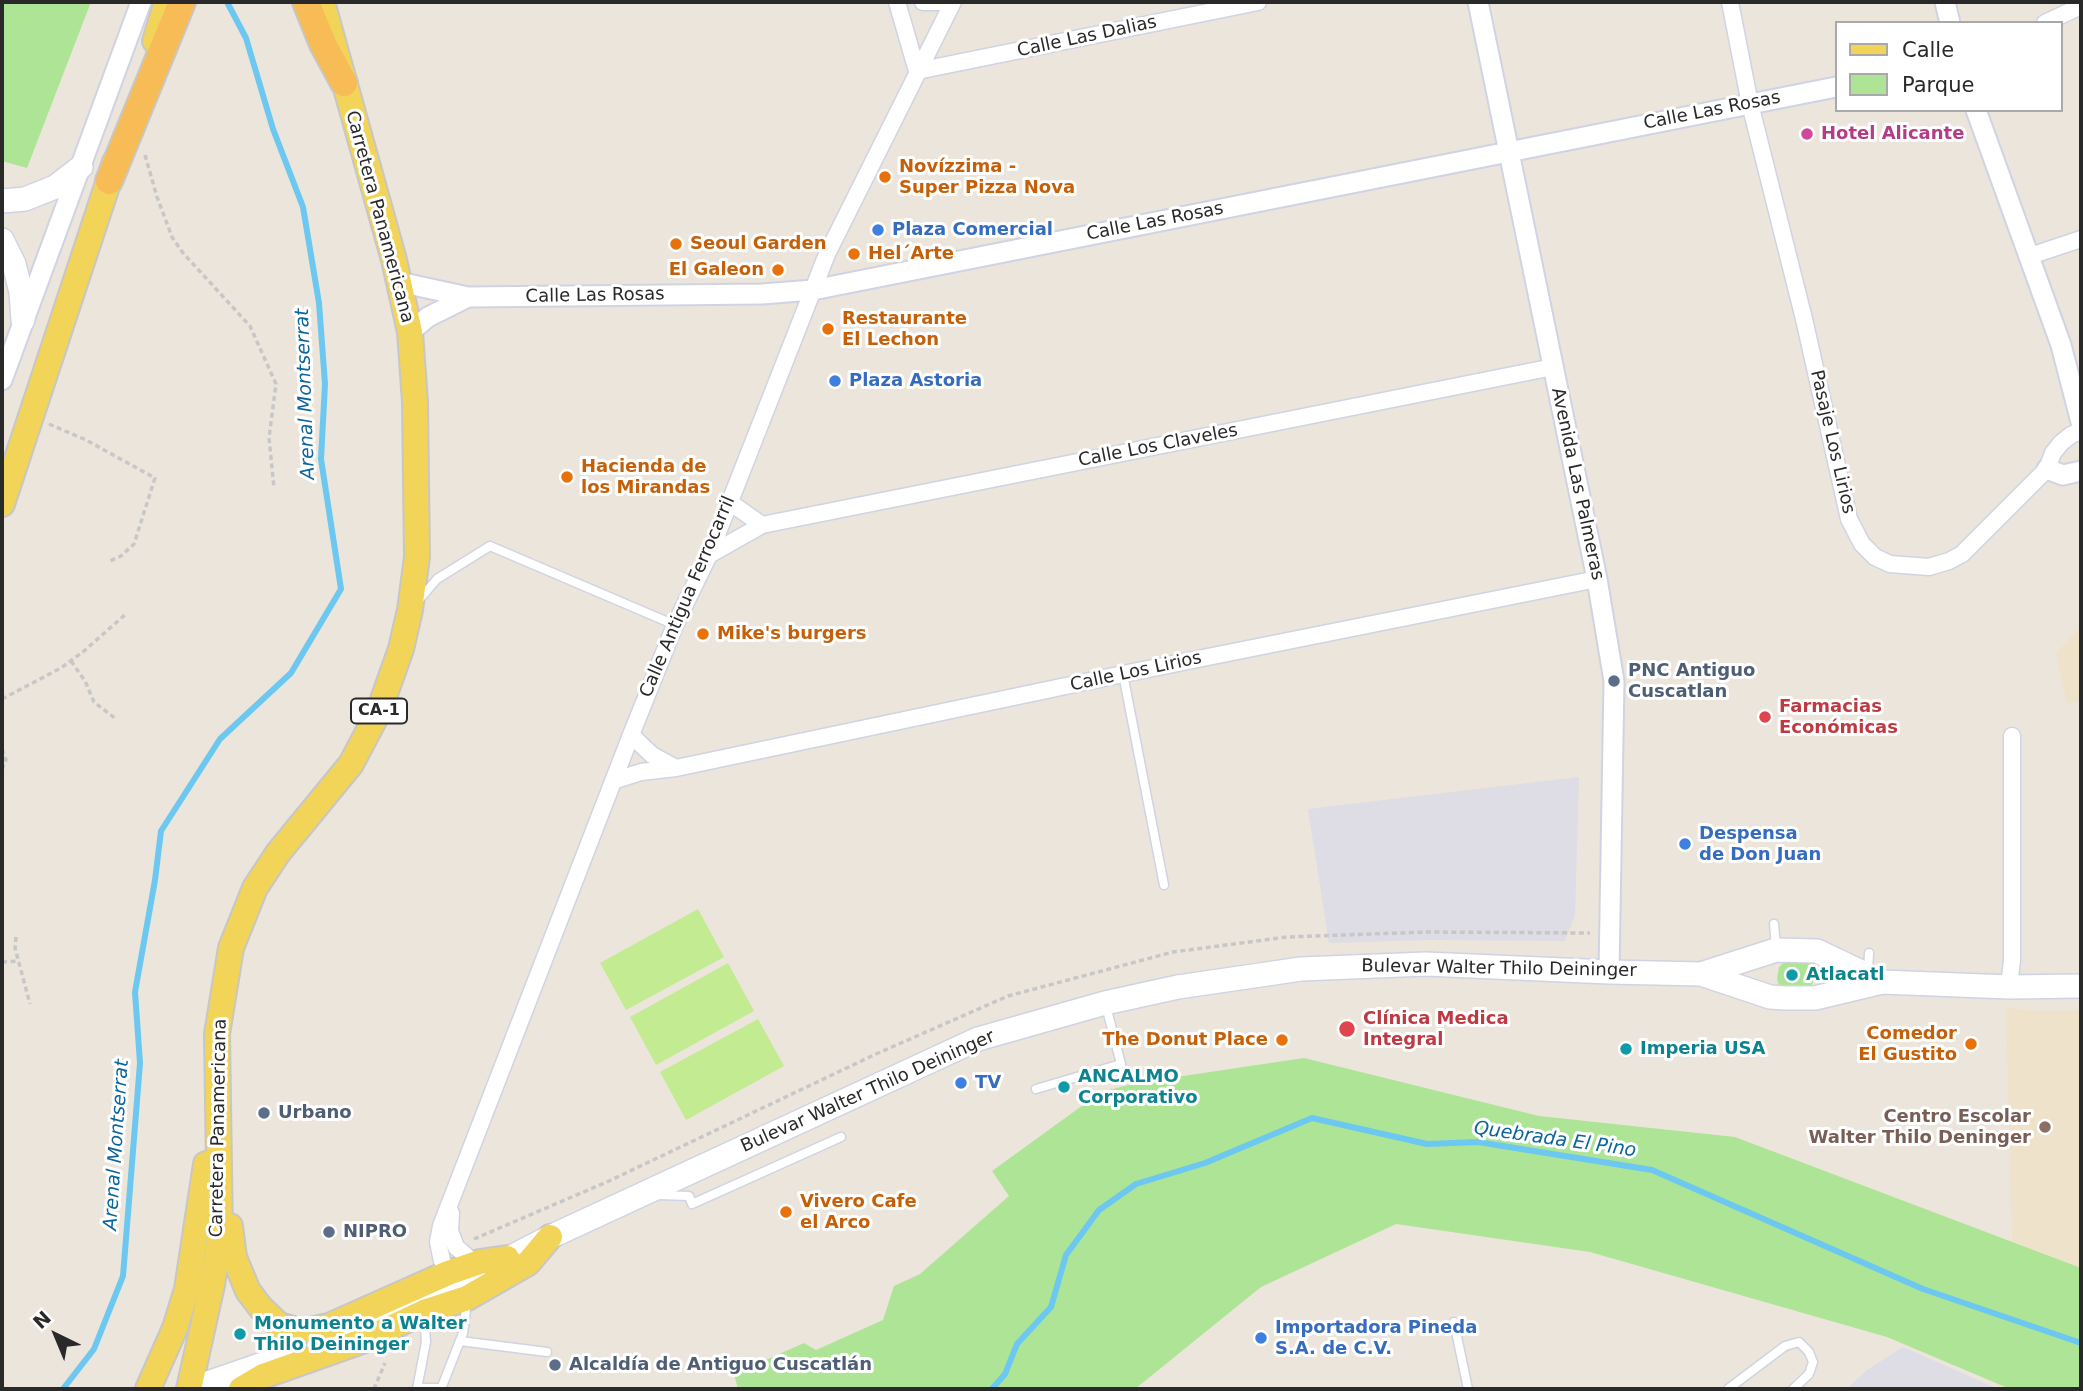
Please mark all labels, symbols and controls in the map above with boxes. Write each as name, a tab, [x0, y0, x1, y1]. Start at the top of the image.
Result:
street label: Calle Las Dalias	[1015, 12, 1159, 62]
legend	[1834, 21, 2062, 112]
text: Calle	[1902, 38, 1954, 62]
text: Parque	[1902, 73, 1974, 97]
street label: Calle Las Rosas	[1642, 87, 1782, 135]
street label: Carretera Panamericana	[340, 108, 418, 326]
place label: Hotel Alicante	[1821, 123, 1964, 145]
marker: Hotel Alicante	[1799, 126, 1815, 142]
place label: Novízzima - Super Pizza Nova	[899, 156, 1075, 198]
marker: Novízzima - Super Pizza Nova	[877, 169, 893, 185]
street label: Calle Las Rosas	[1085, 198, 1225, 246]
place label: Plaza Comercial	[892, 219, 1053, 241]
marker: Plaza Comercial	[870, 222, 886, 238]
place label: Seoul Garden	[690, 233, 826, 255]
marker: Seoul Garden	[668, 236, 684, 252]
place label: Hel´Arte	[868, 243, 954, 265]
marker: Hel´Arte	[846, 246, 862, 262]
place label: El Galeon	[669, 259, 764, 281]
marker: El Galeon	[770, 262, 786, 278]
street label: Calle Las Rosas	[525, 284, 665, 308]
water label: Arenal Montserrat	[292, 308, 320, 480]
place label: Restaurante El Lechon	[842, 308, 967, 350]
marker: Restaurante El Lechon	[820, 321, 836, 337]
street label: Pasaje Los Lirios	[1805, 368, 1859, 516]
place label: Plaza Astoria	[849, 370, 982, 392]
marker: Plaza Astoria	[827, 373, 843, 389]
street label: Avenida Las Palmeras	[1546, 386, 1608, 582]
street label: Calle Los Claveles	[1076, 420, 1240, 472]
place label: Hacienda de los Mirandas	[581, 456, 710, 498]
marker: Hacienda de los Mirandas	[559, 469, 575, 485]
street label: Calle Antigua Ferrocarril	[636, 493, 740, 701]
place label: Mike's burgers	[717, 623, 867, 645]
marker: Mike's burgers	[695, 626, 711, 642]
street label: Calle Los Lirios	[1068, 648, 1204, 696]
place label: PNC Antiguo Cuscatlan	[1628, 660, 1755, 702]
marker: PNC Antiguo Cuscatlan	[1606, 673, 1622, 689]
place label: Farmacias Económicas	[1779, 696, 1898, 738]
road number: CA-1	[351, 698, 407, 724]
marker: Farmacias Económicas	[1757, 709, 1773, 725]
place label: Despensa de Don Juan	[1699, 823, 1821, 866]
marker: Despensa de Don Juan	[1677, 836, 1693, 852]
street label: Bulevar Walter Thilo Deininger	[1361, 956, 1637, 982]
place label: Atlacatl	[1806, 964, 1884, 986]
marker: Atlacatl	[1784, 967, 1800, 983]
place label: Clínica Medica Integral	[1363, 1008, 1509, 1050]
street label: Carretera Panamericana	[206, 1018, 232, 1238]
marker: Clínica Medica Integral	[1337, 1019, 1357, 1039]
place label: Comedor El Gustito	[1858, 1023, 1957, 1066]
street label: Bulevar Walter Thilo Deininger	[738, 1026, 998, 1158]
place label: The Donut Place	[1102, 1029, 1268, 1051]
marker: The Donut Place	[1274, 1032, 1290, 1048]
marker: Comedor El Gustito	[1963, 1036, 1979, 1052]
place label: Imperia USA	[1640, 1038, 1766, 1060]
marker: Imperia USA	[1618, 1041, 1634, 1057]
water label: Arenal Montserrat	[100, 1059, 134, 1231]
place label: ANCALMO Corporativo	[1078, 1066, 1198, 1108]
place label: TV	[975, 1072, 1001, 1094]
marker: TV	[953, 1075, 969, 1091]
marker: ANCALMO Corporativo	[1056, 1079, 1072, 1095]
place label: Urbano	[278, 1102, 352, 1124]
marker: Urbano	[256, 1105, 272, 1121]
place label: Centro Escolar Walter Thilo Deninger	[1809, 1106, 2031, 1148]
water label: Quebrada El Pino	[1472, 1117, 1638, 1163]
marker: Centro Escolar Walter Thilo Deninger	[2037, 1119, 2053, 1135]
place label: Vivero Cafe el Arco	[800, 1191, 917, 1234]
marker: Vivero Cafe el Arco	[778, 1204, 794, 1220]
place label: NIPRO	[343, 1221, 407, 1243]
marker: NIPRO	[321, 1224, 337, 1240]
north arrow	[21, 1300, 91, 1370]
text: N	[28, 1306, 55, 1333]
place label: Monumento a Walter Thilo Deininger	[254, 1313, 467, 1356]
place label: Importadora Pineda S.A. de C.V.	[1275, 1317, 1477, 1360]
marker: Monumento a Walter Thilo Deininger	[232, 1326, 248, 1342]
marker: Importadora Pineda S.A. de C.V.	[1253, 1330, 1269, 1346]
place label: Alcaldía de Antiguo Cuscatlán	[569, 1354, 872, 1376]
marker: Alcaldía de Antiguo Cuscatlán	[547, 1357, 563, 1373]

